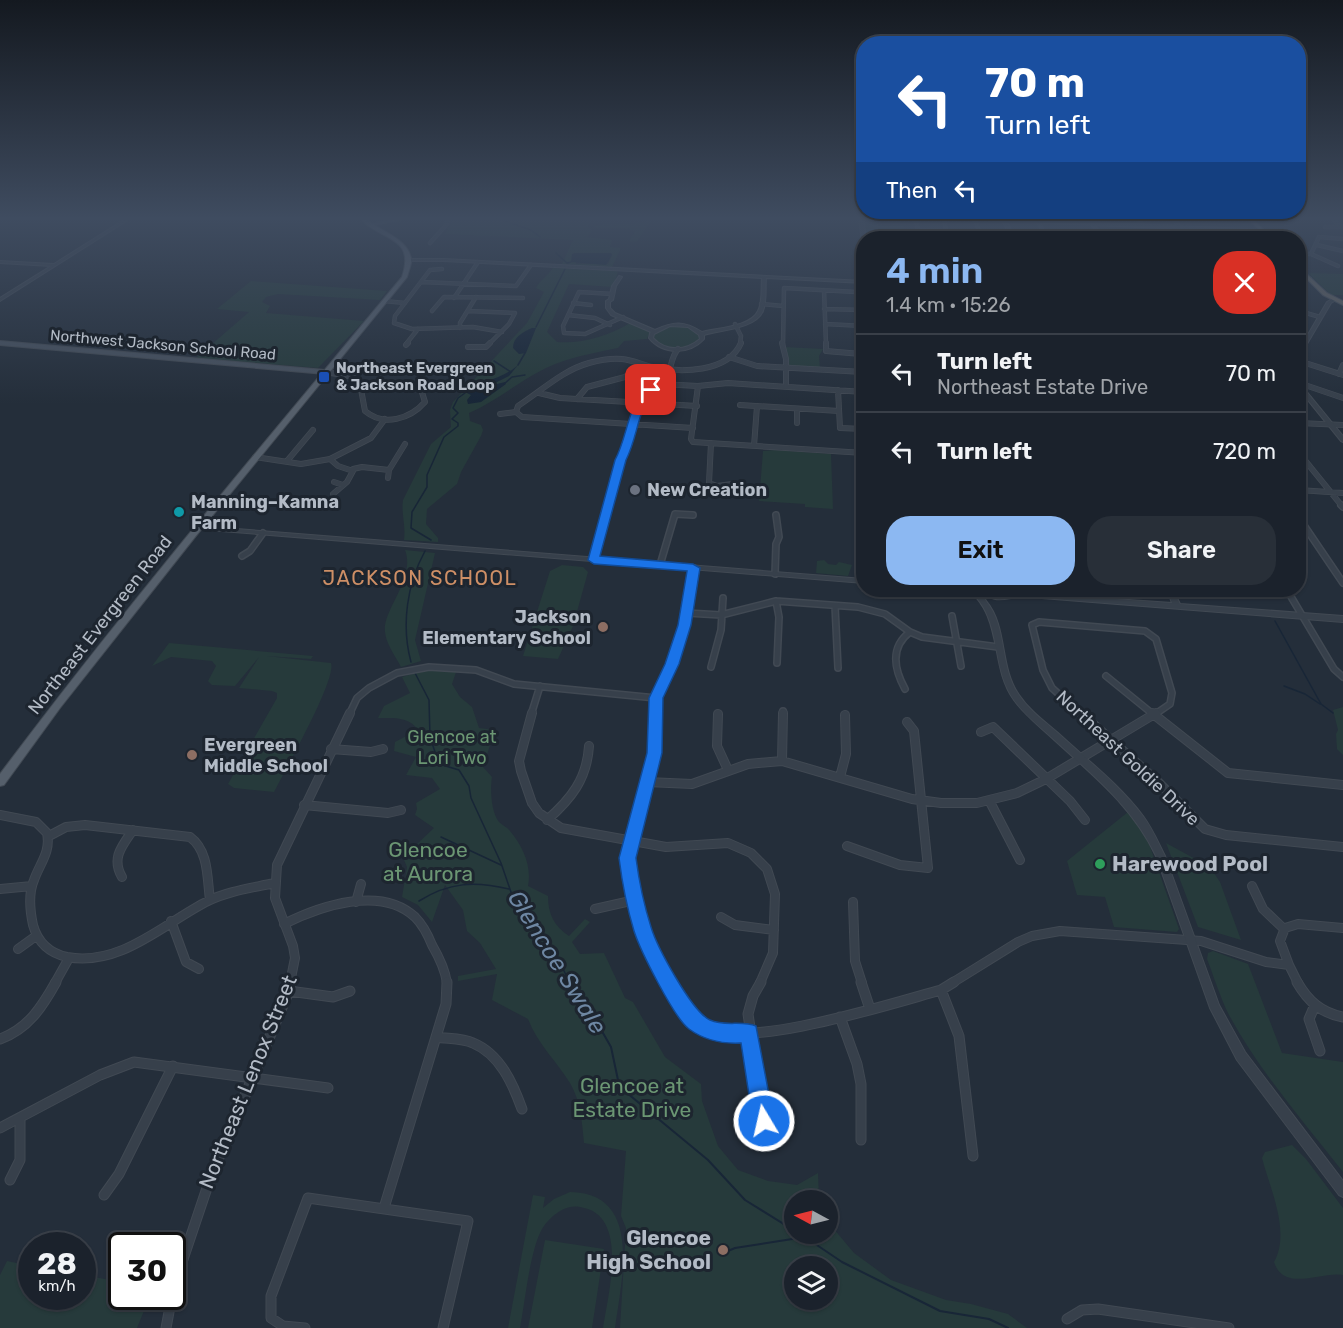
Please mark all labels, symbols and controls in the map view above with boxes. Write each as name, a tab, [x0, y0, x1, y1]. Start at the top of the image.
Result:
text: 70 m	[985, 58, 1085, 108]
icon: left	[886, 60, 964, 138]
text: Turn left	[985, 109, 1090, 141]
icon: left	[949, 174, 982, 207]
text: Then	[886, 177, 937, 204]
text: 4 min	[886, 249, 983, 292]
button: close	[1213, 251, 1276, 314]
text: 1.4 km · 15:26	[886, 293, 1010, 317]
street label: Northwest Jackson School Road	[49, 326, 277, 364]
text: Turn left	[937, 348, 1032, 375]
icon: left	[886, 357, 919, 390]
place label: Northeast Evergreen & Jackson Road Loop	[336, 359, 495, 394]
text: 70 m	[1226, 360, 1276, 387]
pin	[625, 364, 676, 415]
marker: Northeast Evergreen & Jackson Road Loop	[317, 370, 331, 384]
icon: arrive	[634, 373, 667, 406]
text: Northeast Estate Drive	[937, 375, 1148, 399]
icon: left	[886, 435, 919, 468]
text: Turn left	[937, 438, 1032, 465]
text: 720 m	[1213, 438, 1276, 465]
place label: New Creation	[647, 479, 767, 501]
marker: New Creation	[628, 483, 642, 497]
place label: Manning–Kamna Farm	[191, 491, 339, 534]
marker: Manning–Kamna Farm	[172, 505, 186, 519]
button: Exit	[886, 516, 1075, 585]
button: Share	[1087, 516, 1276, 585]
street label: Northeast Evergreen Road	[23, 531, 177, 719]
district label: JACKSON SCHOOL	[323, 566, 517, 590]
place label: Jackson Elementary School	[422, 606, 591, 649]
marker: Jackson Elementary School	[596, 620, 610, 634]
street label: Northeast Goldie Drive	[1052, 686, 1204, 830]
park label: Glencoe at Lori Two	[407, 726, 497, 769]
place label: Evergreen Middle School	[204, 734, 328, 777]
marker: Evergreen Middle School	[185, 748, 199, 762]
park label: Glencoe at Aurora	[383, 837, 473, 886]
place label: Harewood Pool	[1112, 851, 1268, 876]
marker: Harewood Pool	[1093, 857, 1107, 871]
water label: Glencoe Swale	[502, 885, 612, 1039]
street label: Northeast Lenox Street	[193, 971, 302, 1192]
park label: Glencoe at Estate Drive	[573, 1073, 691, 1122]
position arrow	[732, 1089, 796, 1153]
north arrow	[784, 1190, 838, 1244]
map controls	[784, 1190, 838, 1310]
place label: Glencoe High School	[586, 1225, 711, 1274]
speed limit sign: 30	[108, 1232, 186, 1310]
marker: Glencoe High School	[716, 1243, 730, 1257]
text: 28	[37, 1246, 77, 1282]
button: layers	[784, 1256, 838, 1310]
text: km/h	[38, 1277, 76, 1295]

